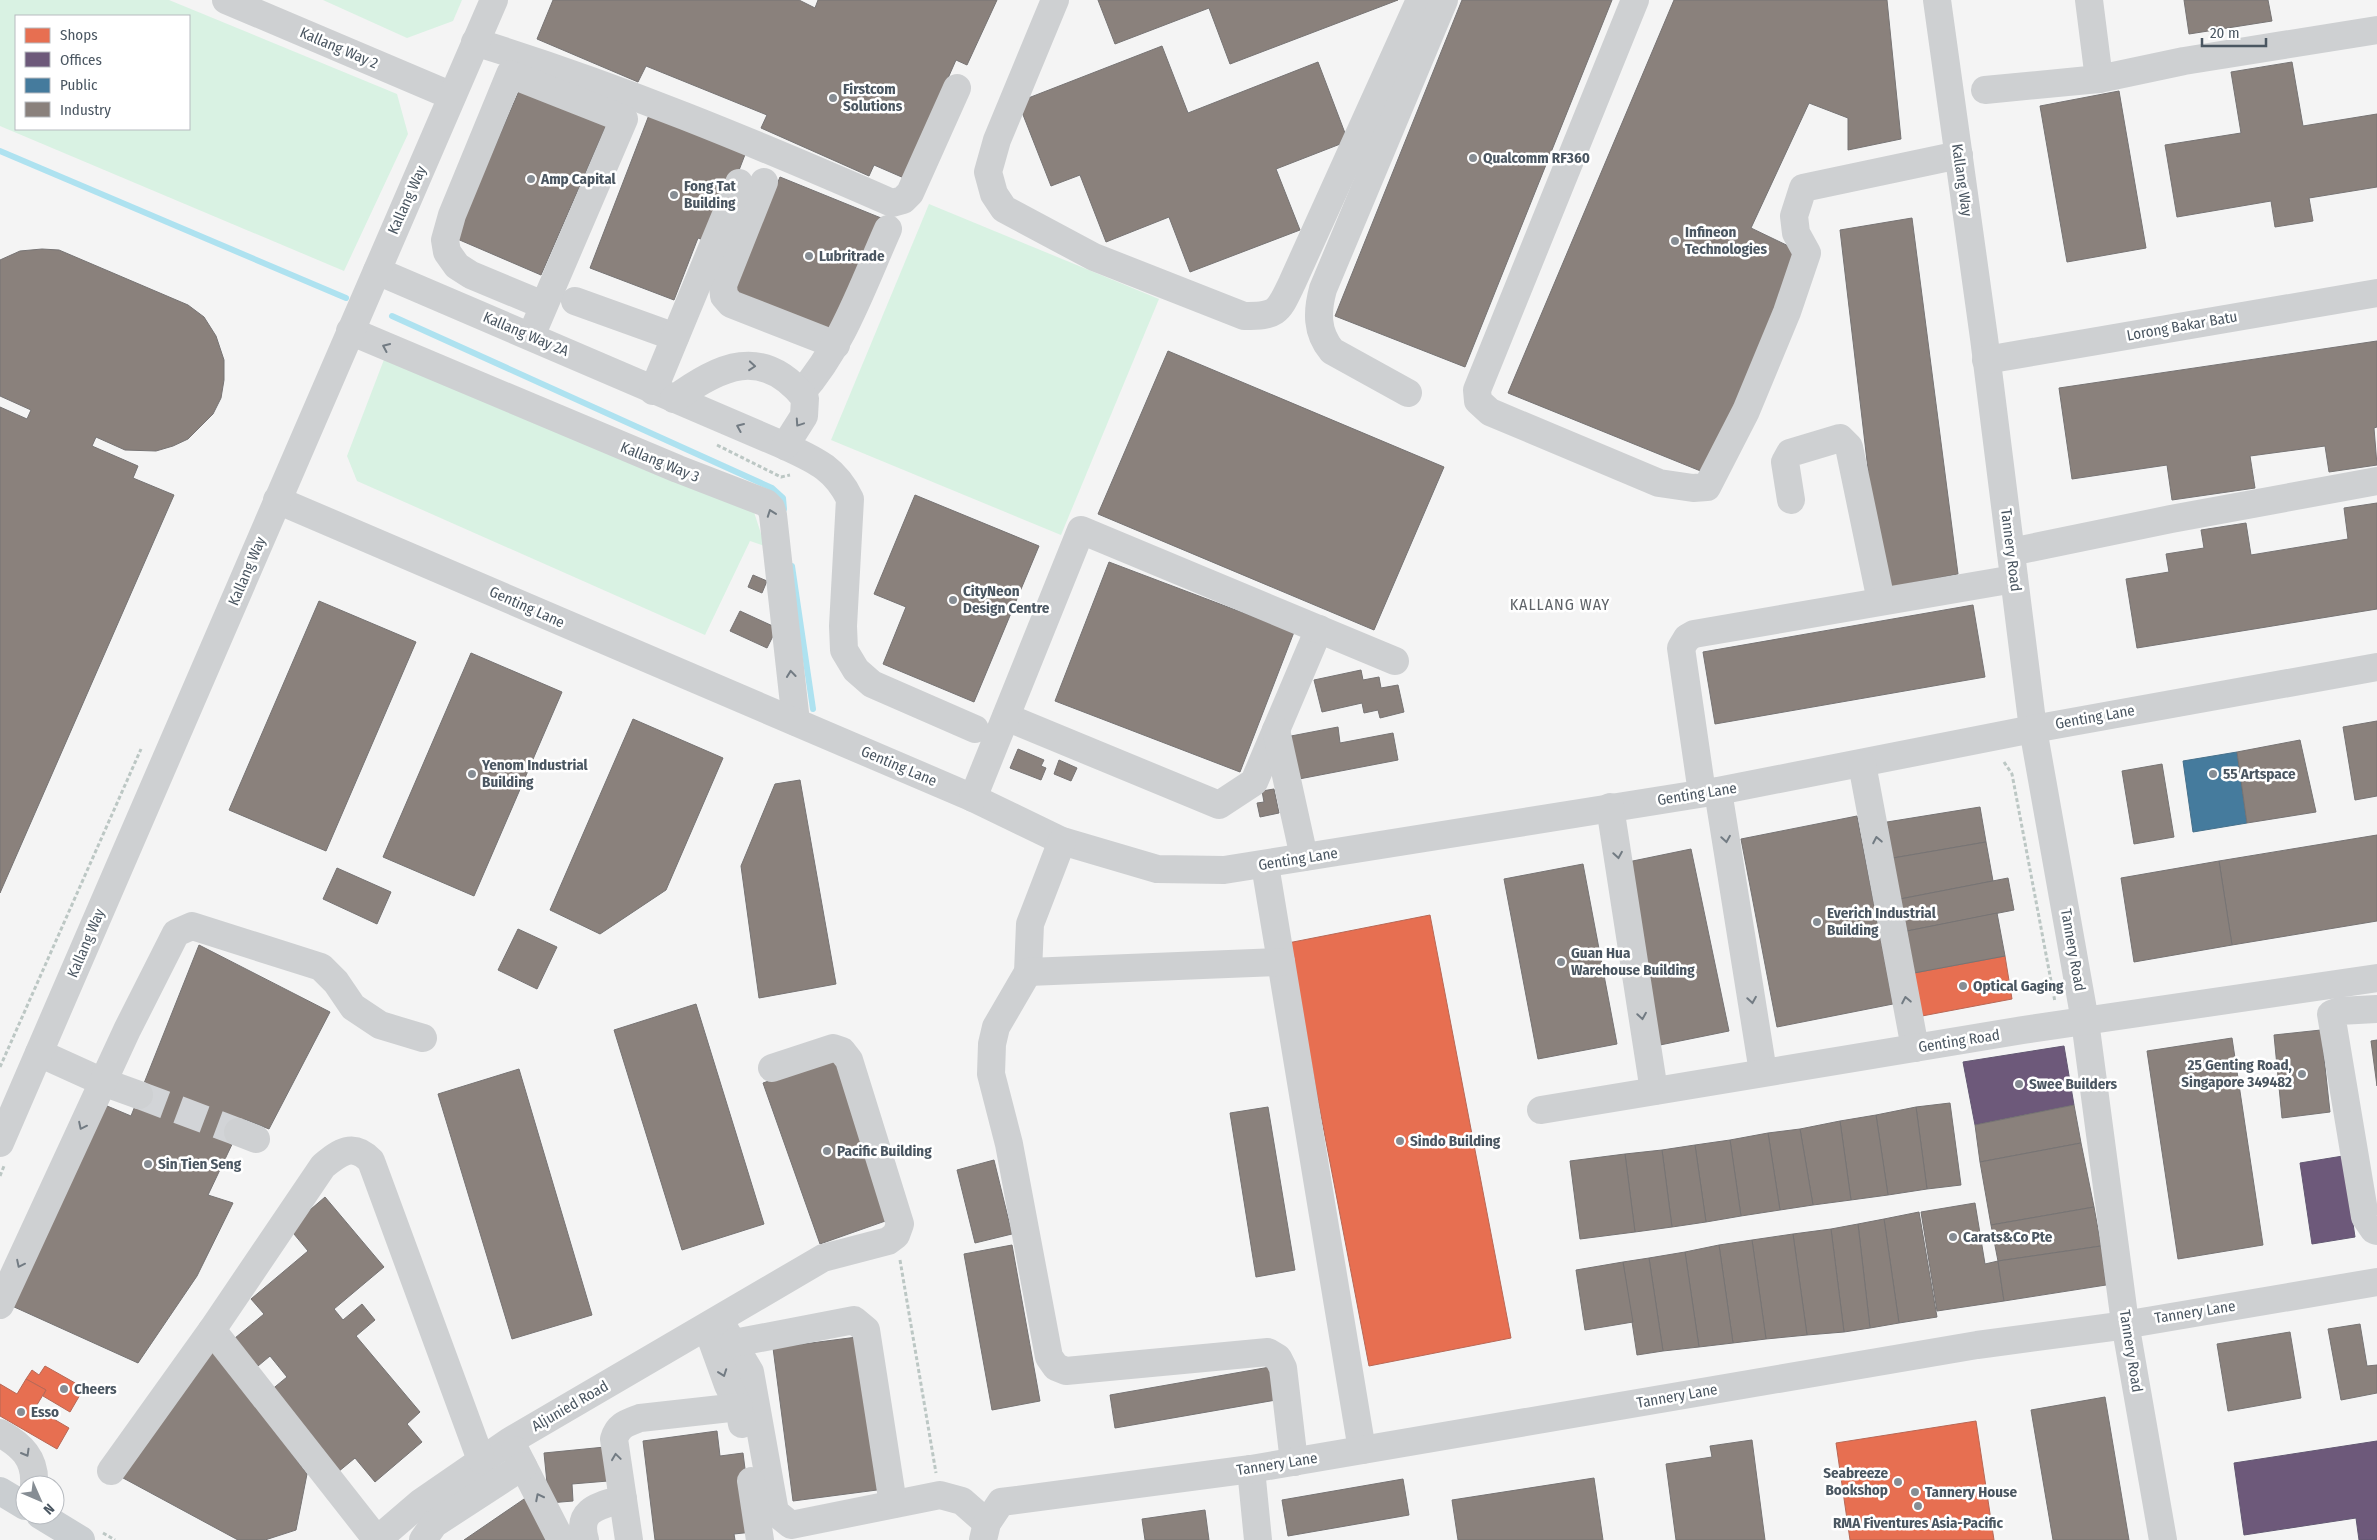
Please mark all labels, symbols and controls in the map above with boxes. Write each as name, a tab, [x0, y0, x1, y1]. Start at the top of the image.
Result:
legend	[15, 15, 190, 130]
scale bar	[2202, 15, 2266, 47]
street label: Kallang Way 2	[297, 23, 381, 73]
text: 20 m	[2210, 24, 2240, 42]
text: Shops	[60, 26, 98, 44]
text: Offices	[60, 51, 102, 69]
text: Public	[60, 76, 98, 94]
place label: Firstcom Solutions	[843, 80, 903, 115]
marker: Firstcom Solutions	[827, 92, 839, 104]
text: Industry	[60, 101, 111, 119]
street label: Kallang Way	[1948, 142, 1976, 218]
place label: Qualcomm RF360	[1483, 149, 1590, 167]
marker: Qualcomm RF360	[1467, 152, 1479, 164]
street label: Kallang Way	[384, 163, 430, 237]
place label: Amp Capital	[540, 170, 616, 188]
marker: Amp Capital	[525, 173, 537, 185]
place label: Fong Tat Building	[684, 177, 737, 212]
marker: Fong Tat Building	[668, 189, 680, 201]
place label: Infineon Technologies	[1685, 223, 1767, 258]
marker: Infineon Technologies	[1669, 235, 1681, 247]
place label: Lubritrade	[819, 247, 885, 265]
marker: Lubritrade	[803, 250, 815, 262]
street label: Lorong Bakar Batu	[2125, 307, 2239, 345]
street label: Kallang Way 2A	[480, 308, 572, 360]
one-way arrow	[382, 342, 391, 353]
one-way arrow	[748, 360, 756, 371]
one-way arrow	[796, 418, 805, 427]
one-way arrow	[736, 423, 745, 434]
street label: Kallang Way 3	[618, 438, 702, 486]
street label: Tannery Road	[1997, 508, 2025, 592]
one-way arrow	[767, 509, 777, 518]
street label: Kallang Way	[224, 533, 270, 608]
street label: Genting Lane	[487, 582, 567, 632]
place label: CityNeon Design Centre	[963, 582, 1050, 617]
marker: CityNeon Design Centre	[947, 594, 959, 606]
district label: KALLANG WAY	[1510, 595, 1610, 614]
one-way arrow	[786, 670, 797, 678]
street label: Genting Lane	[2054, 701, 2136, 733]
street label: Genting Lane	[859, 742, 939, 790]
place label: Yenom Industrial Building	[481, 756, 589, 791]
place label: 55 Artspace	[2223, 765, 2296, 783]
marker: Yenom Industrial Building	[466, 768, 478, 780]
marker: 55 Artspace	[2207, 768, 2219, 780]
street label: Genting Lane	[1656, 779, 1738, 809]
one-way arrow	[1720, 836, 1731, 844]
one-way arrow	[1872, 836, 1882, 845]
street label: Genting Lane	[1257, 844, 1339, 874]
one-way arrow	[1612, 851, 1622, 859]
place label: Everich Industrial Building	[1827, 904, 1937, 939]
street label: Kallang Way	[63, 905, 109, 980]
street label: Tannery Road	[2057, 907, 2089, 993]
marker: Everich Industrial Building	[1811, 916, 1823, 928]
place label: Guan Hua Warehouse Building	[1571, 944, 1695, 979]
marker: Guan Hua Warehouse Building	[1555, 956, 1567, 968]
place label: Optical Gaging	[1973, 977, 2064, 995]
marker: Optical Gaging	[1957, 980, 1969, 992]
one-way arrow	[1746, 995, 1756, 1004]
one-way arrow	[1902, 996, 1912, 1004]
one-way arrow	[1636, 1012, 1647, 1020]
street label: Genting Road	[1917, 1026, 2001, 1056]
place label: 25 Genting Road, Singapore 349482	[2181, 1056, 2292, 1091]
marker: 25 Genting Road, Singapore 349482	[2296, 1068, 2308, 1080]
place label: Swee Builders	[2029, 1075, 2118, 1093]
marker: Swee Builders	[2013, 1078, 2025, 1090]
one-way arrow	[78, 1121, 89, 1130]
place label: Sindo Building	[1410, 1132, 1501, 1150]
marker: Sindo Building	[1394, 1135, 1406, 1147]
place label: Pacific Building	[837, 1142, 932, 1160]
marker: Pacific Building	[821, 1145, 833, 1157]
place label: Sin Tien Seng	[158, 1155, 242, 1173]
marker: Sin Tien Seng	[142, 1158, 154, 1170]
place label: Carats&Co Pte	[1963, 1228, 2053, 1246]
marker: Carats&Co Pte	[1947, 1231, 1959, 1243]
one-way arrow	[16, 1259, 26, 1268]
street label: Tannery Lane	[2153, 1297, 2237, 1327]
street label: Tannery Road	[2116, 1308, 2146, 1394]
one-way arrow	[717, 1368, 727, 1377]
street label: Aljunied Road	[529, 1377, 611, 1435]
place label: Cheers	[74, 1380, 117, 1398]
street label: Tannery Lane	[1635, 1380, 1719, 1412]
marker: Cheers	[58, 1383, 70, 1395]
place label: Esso	[31, 1403, 59, 1421]
marker: Esso	[15, 1406, 27, 1418]
one-way arrow	[19, 1448, 29, 1457]
street label: Tannery Lane	[1235, 1449, 1319, 1479]
one-way arrow	[612, 1453, 622, 1462]
place label: Seabreeze Bookshop	[1823, 1464, 1888, 1499]
north arrow	[15, 1475, 65, 1525]
marker: Seabreeze Bookshop	[1892, 1476, 1904, 1488]
place label: Tannery House	[1925, 1483, 2018, 1501]
marker: Tannery House	[1909, 1486, 1921, 1498]
one-way arrow	[535, 1493, 545, 1502]
text: N	[40, 1500, 58, 1518]
marker: RMA Fiventures Asia-Pacific	[1912, 1500, 1924, 1512]
place label: RMA Fiventures Asia-Pacific	[1833, 1514, 2004, 1532]

